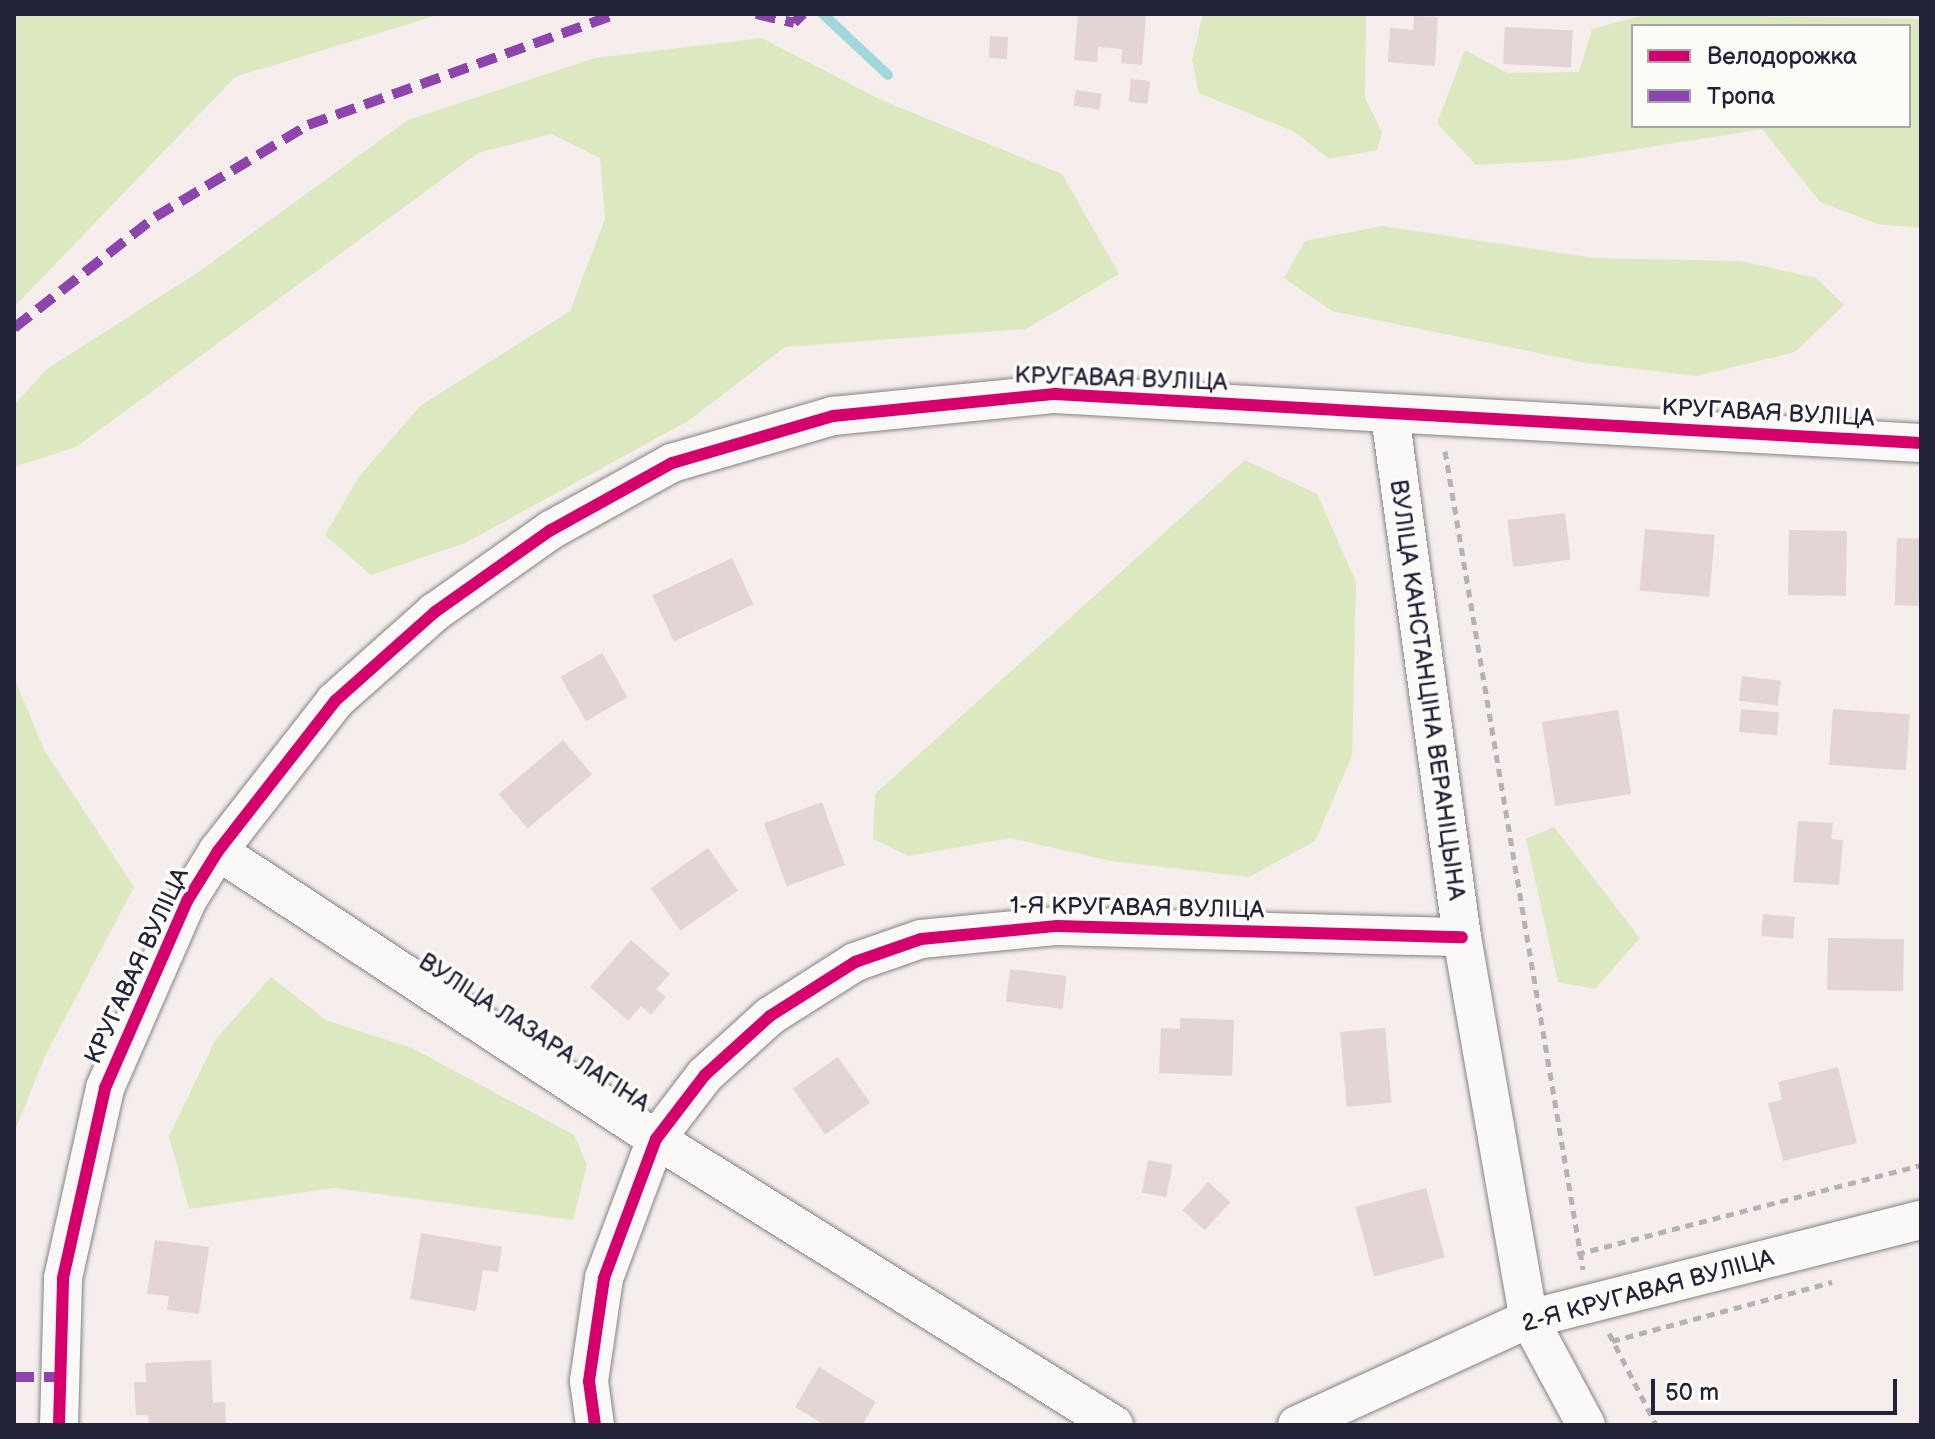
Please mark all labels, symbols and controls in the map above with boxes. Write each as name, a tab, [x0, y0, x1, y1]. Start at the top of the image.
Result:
legend	[1631, 24, 1911, 128]
text: Велодорожка	[1707, 42, 1857, 71]
text: Тропа	[1707, 82, 1775, 111]
street label: КРУГАВАЯ ВУЛІЦА	[1014, 361, 1228, 397]
street label: КРУГАВАЯ ВУЛІЦА	[1661, 393, 1875, 433]
street label: ВУЛІЦА КАНСТАНЦІНА ВЕРАНІЦЫНА	[1383, 478, 1471, 902]
street label: КРУГАВАЯ ВУЛІЦА	[79, 863, 195, 1069]
street label: 1-Я КРУГАВАЯ ВУЛІЦА	[1010, 891, 1264, 925]
street label: ВУЛІЦА ЛАЗАРА ЛАГІНА	[413, 948, 655, 1118]
street label: 2-Я КРУГАВАЯ ВУЛІЦА	[1519, 1244, 1777, 1338]
scale bar	[1655, 1363, 1901, 1413]
text: 50 m	[1665, 1378, 1719, 1407]

